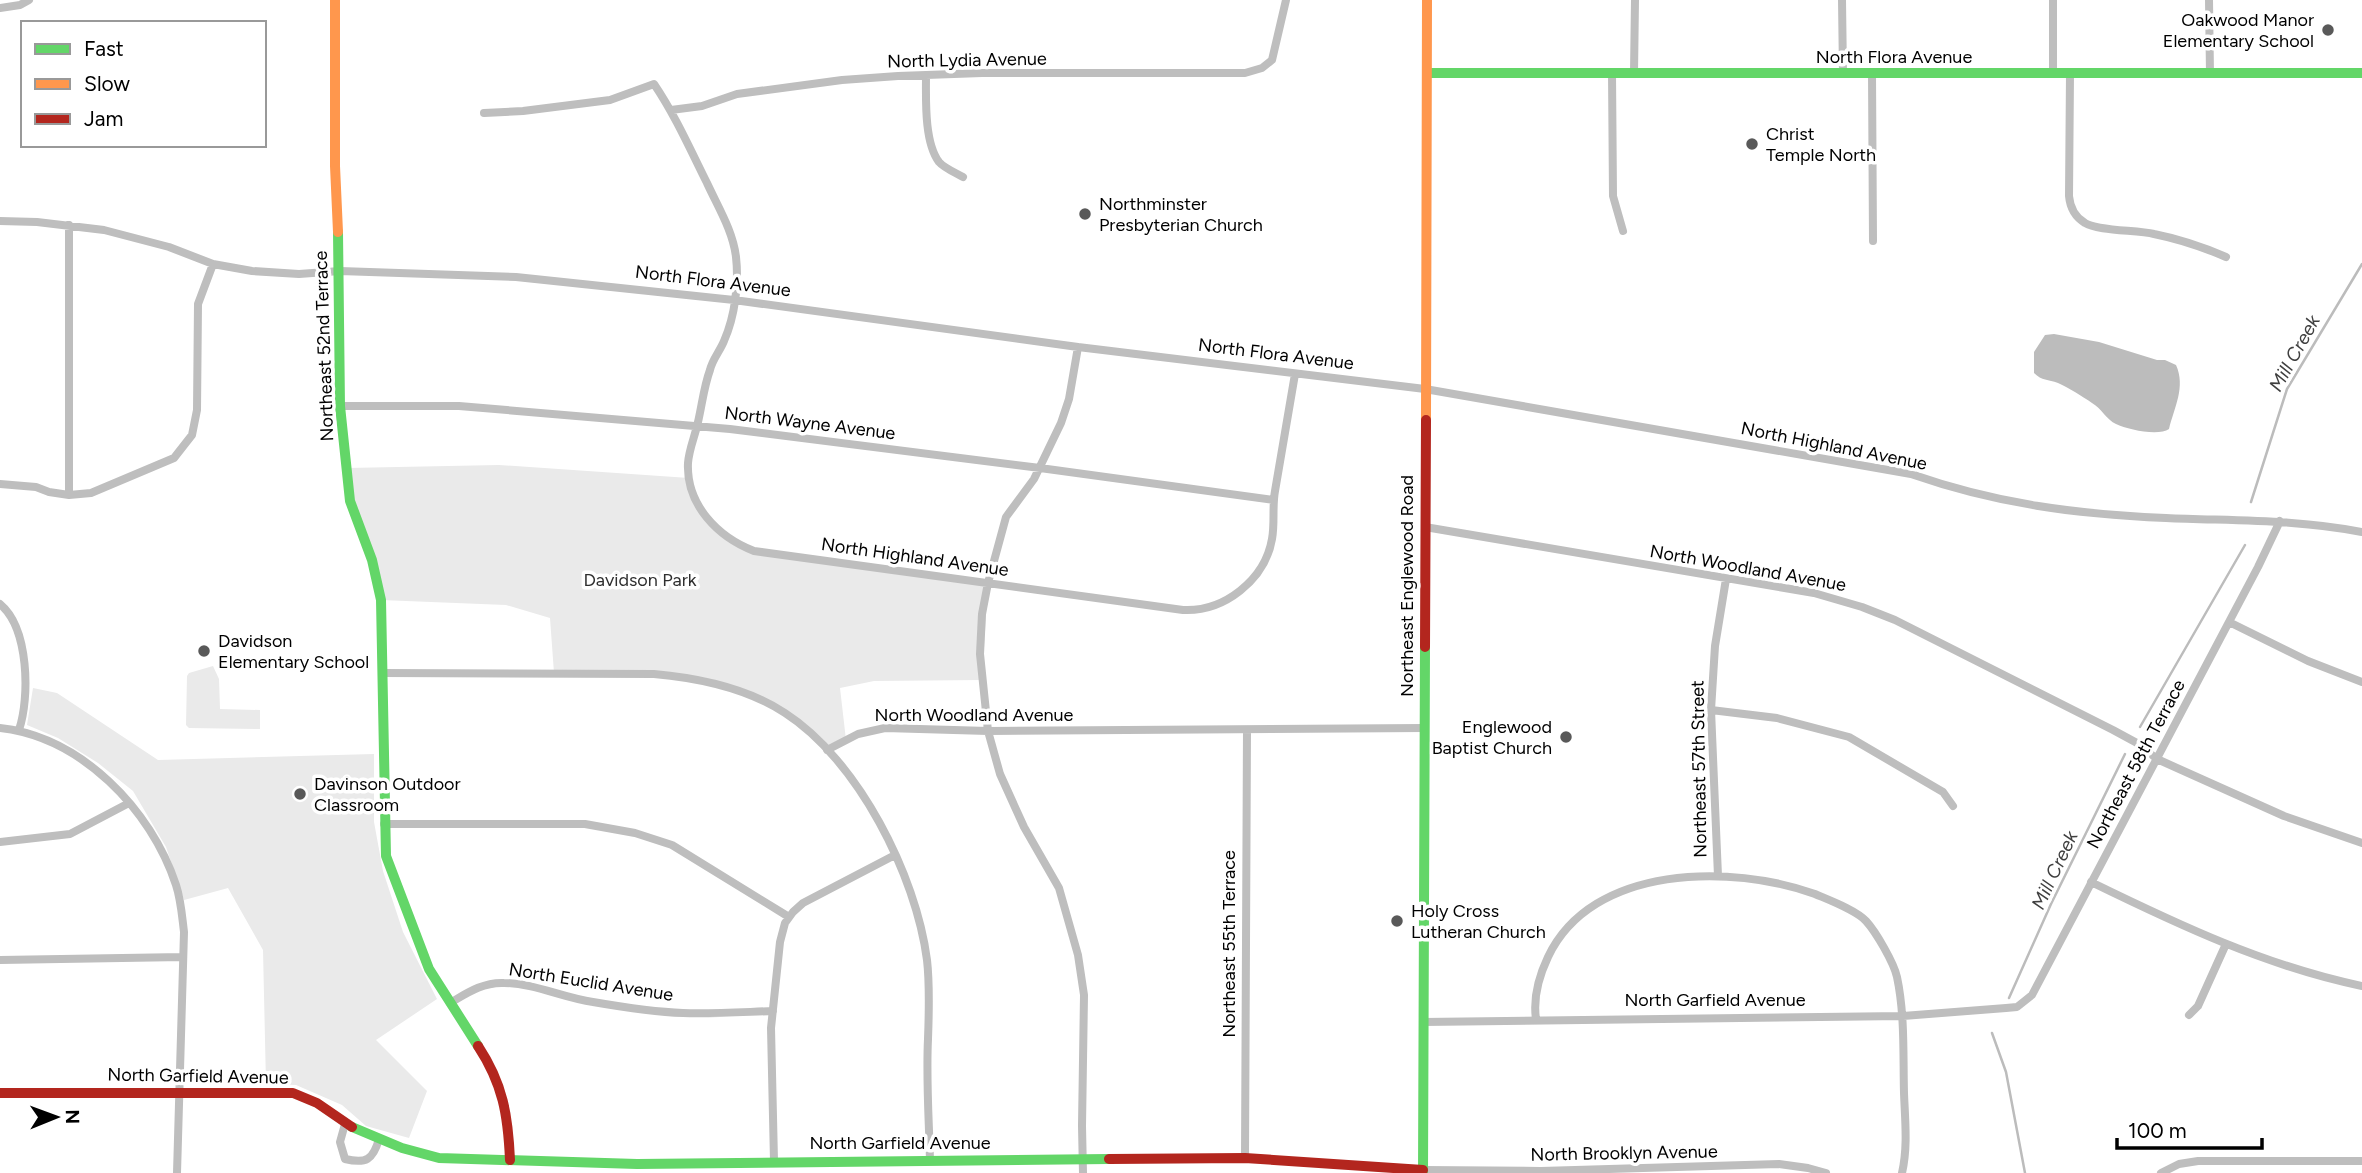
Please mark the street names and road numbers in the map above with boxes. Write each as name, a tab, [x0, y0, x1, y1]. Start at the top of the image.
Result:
street label: North Flora Avenue	[1816, 46, 1972, 68]
street label: North Lydia Avenue	[887, 48, 1047, 72]
street label: Northeast 52nd Terrace	[310, 250, 338, 442]
street label: North Flora Avenue	[634, 261, 792, 301]
street label: North Flora Avenue	[1197, 334, 1355, 374]
street label: North Wayne Avenue	[723, 402, 897, 444]
street label: North Highland Avenue	[1739, 417, 1929, 475]
street label: Northeast Englewood Road	[1396, 475, 1418, 697]
street label: North Highland Avenue	[820, 533, 1010, 581]
street label: North Woodland Avenue	[1648, 540, 1848, 596]
street label: Northeast 58th Terrace	[2082, 676, 2190, 852]
street label: Northeast 57th Street	[1686, 680, 1712, 858]
street label: North Woodland Avenue	[875, 704, 1074, 726]
street label: Northeast 55th Terrace	[1218, 850, 1240, 1038]
street label: North Euclid Avenue	[507, 958, 675, 1006]
street label: North Garfield Avenue	[1624, 989, 1806, 1011]
street label: North Garfield Avenue	[107, 1063, 289, 1089]
street label: North Garfield Avenue	[809, 1132, 991, 1154]
street label: North Brooklyn Avenue	[1530, 1140, 1718, 1166]

